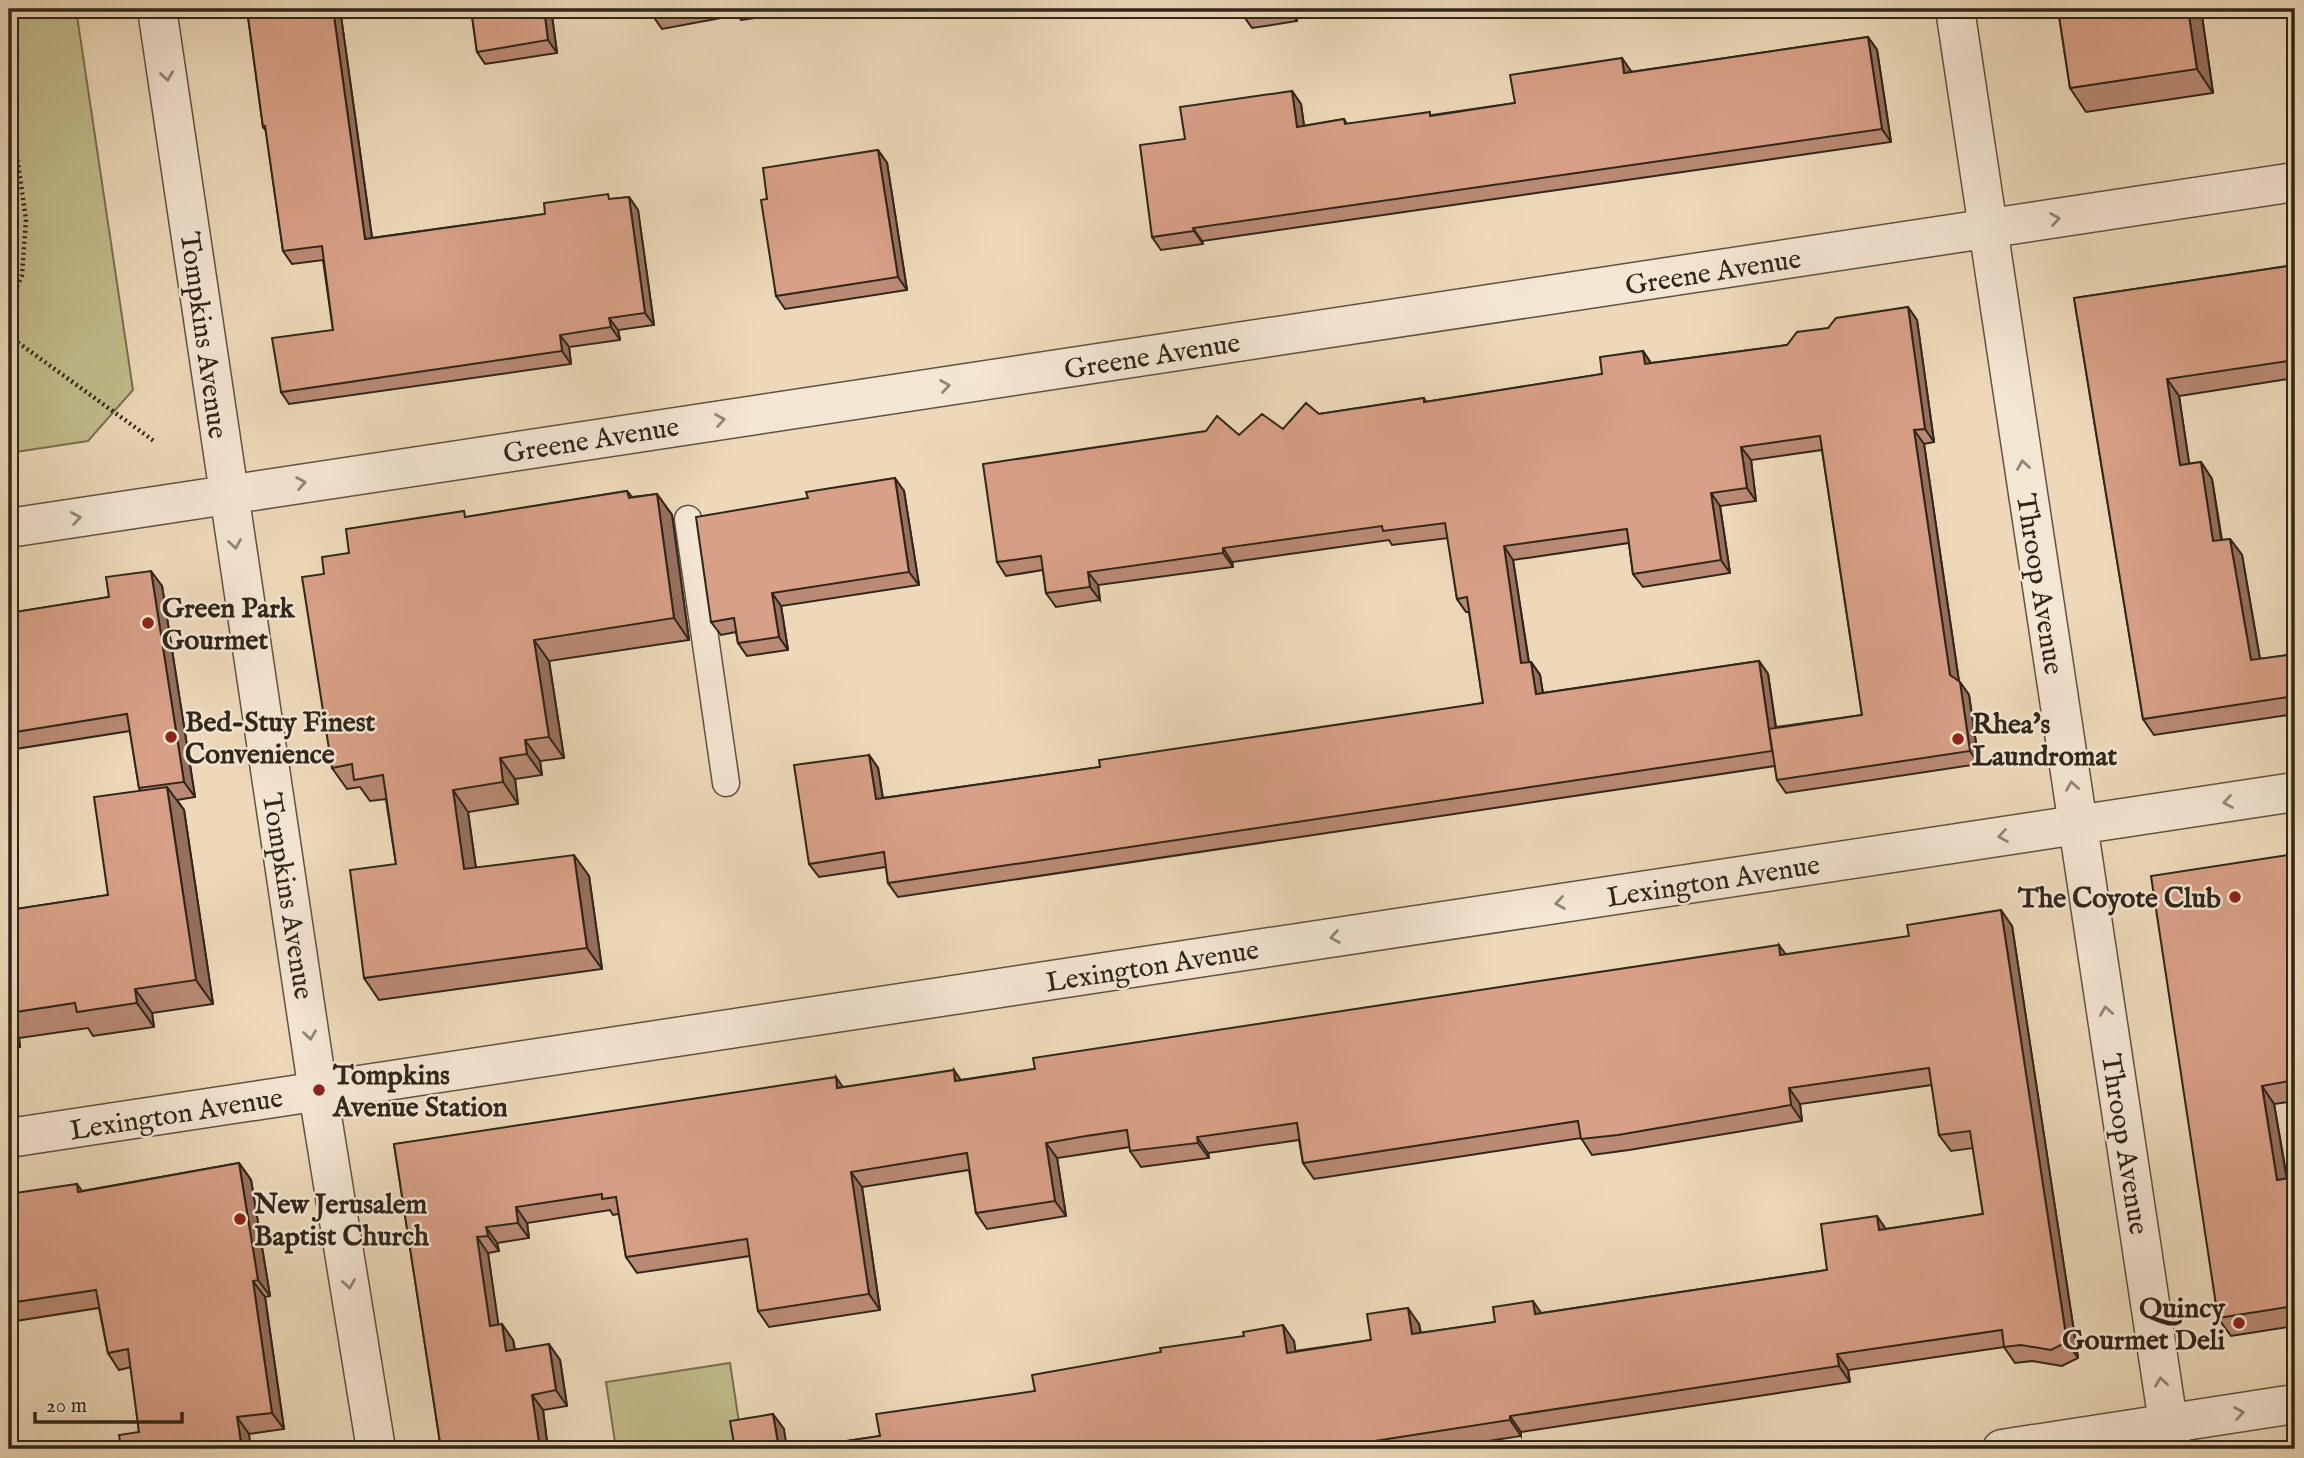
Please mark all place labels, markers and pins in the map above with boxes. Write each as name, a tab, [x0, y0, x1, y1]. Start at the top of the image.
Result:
place label: Green Park Gourmet	[162, 592, 296, 659]
marker: Green Park Gourmet	[140, 615, 156, 631]
place label: Bed-Stuy Finest Convenience	[185, 706, 376, 773]
place label: Rhea's Laundromat	[1972, 708, 2117, 775]
marker: Bed-Stuy Finest Convenience	[163, 729, 179, 745]
marker: Rhea's Laundromat	[1950, 731, 1966, 747]
place label: The Coyote Club	[2017, 882, 2221, 917]
marker: The Coyote Club	[2227, 889, 2243, 905]
place label: Tompkins Avenue Station	[332, 1059, 508, 1126]
marker: Tompkins Avenue Station	[311, 1082, 327, 1098]
place label: New Jerusalem Baptist Church	[253, 1188, 430, 1255]
marker: New Jerusalem Baptist Church	[232, 1211, 248, 1227]
place label: Quincy Gourmet Deli	[2062, 1292, 2226, 1359]
marker: Quincy Gourmet Deli	[2231, 1315, 2247, 1331]

